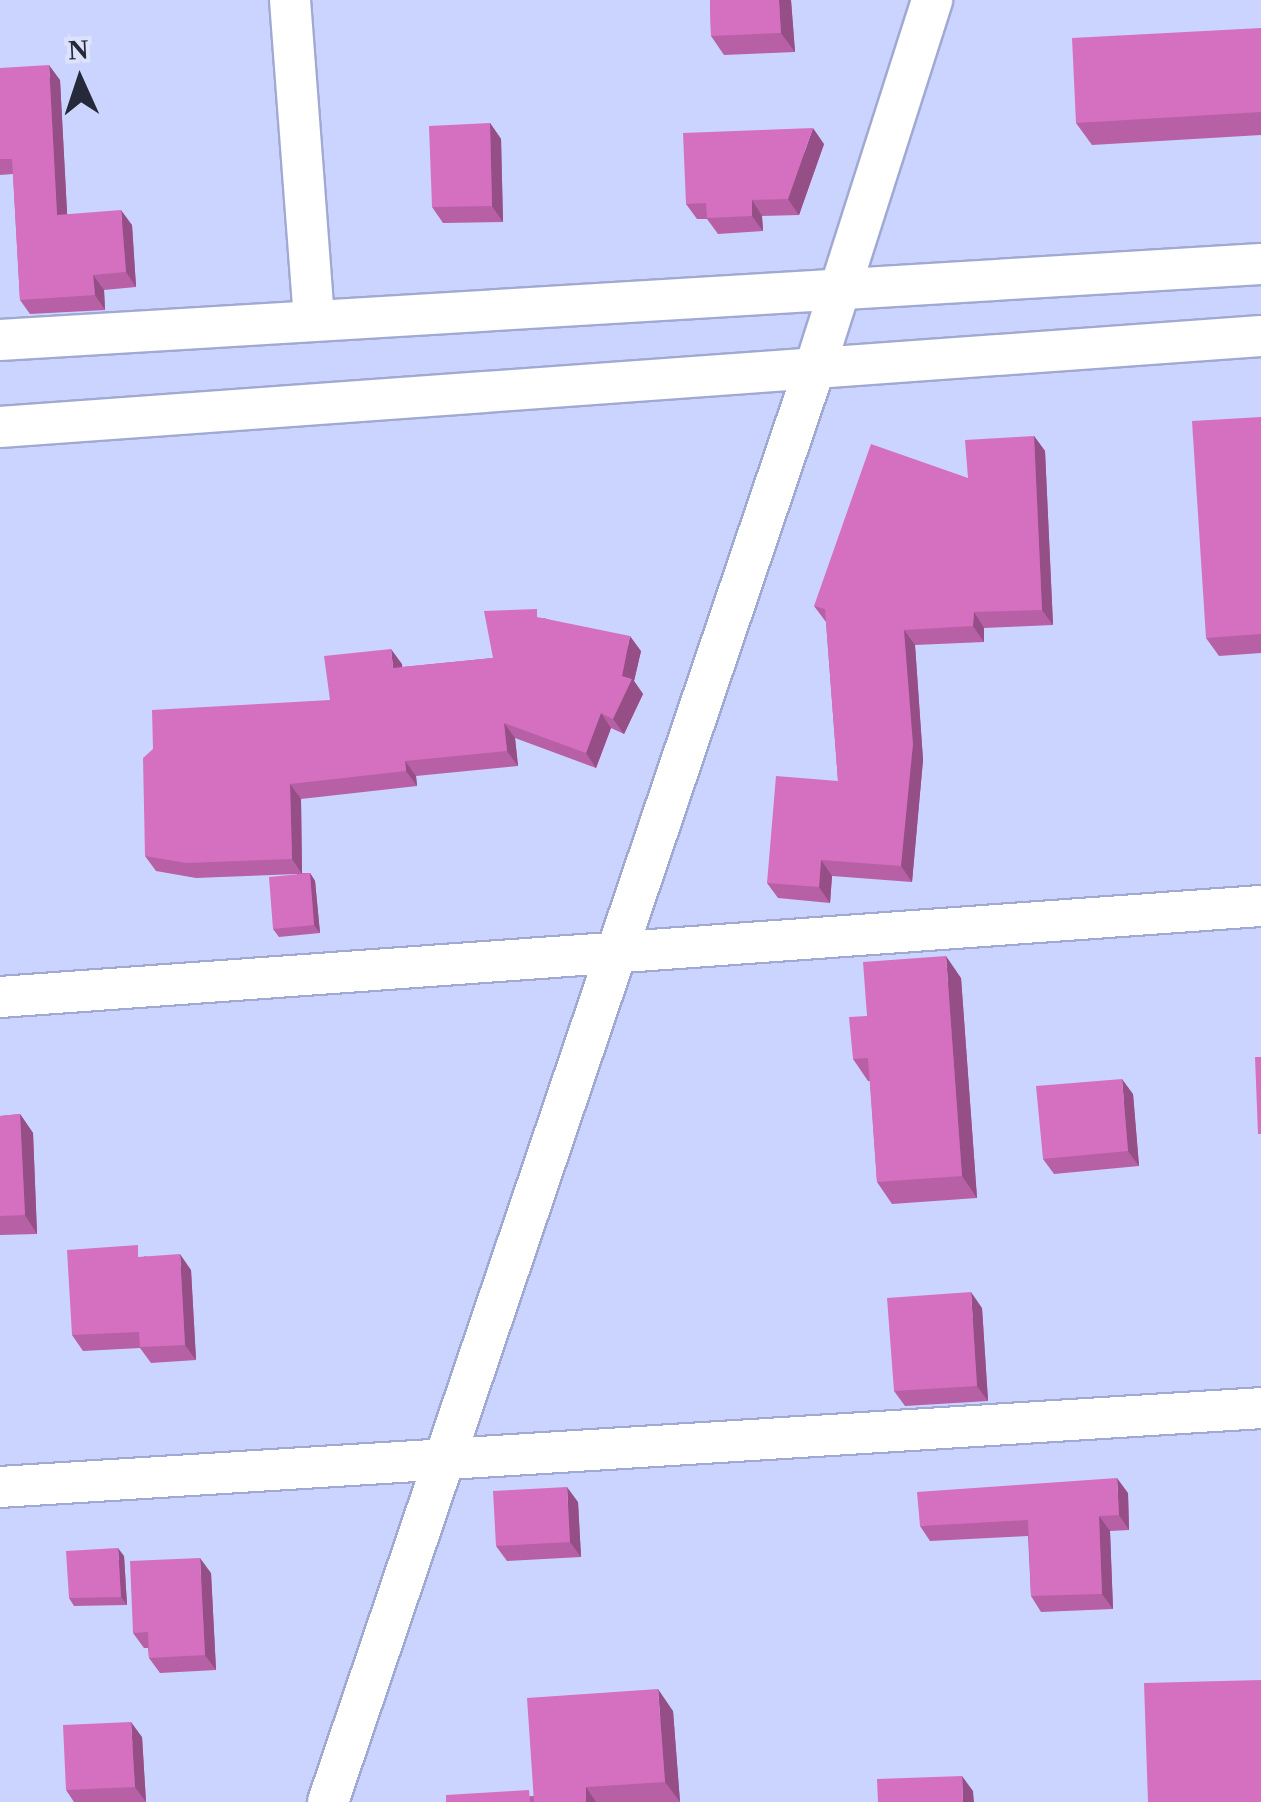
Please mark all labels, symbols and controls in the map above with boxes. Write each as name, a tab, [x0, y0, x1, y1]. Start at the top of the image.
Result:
north arrow	[30, 30, 130, 130]
text: N	[67, 34, 89, 66]

